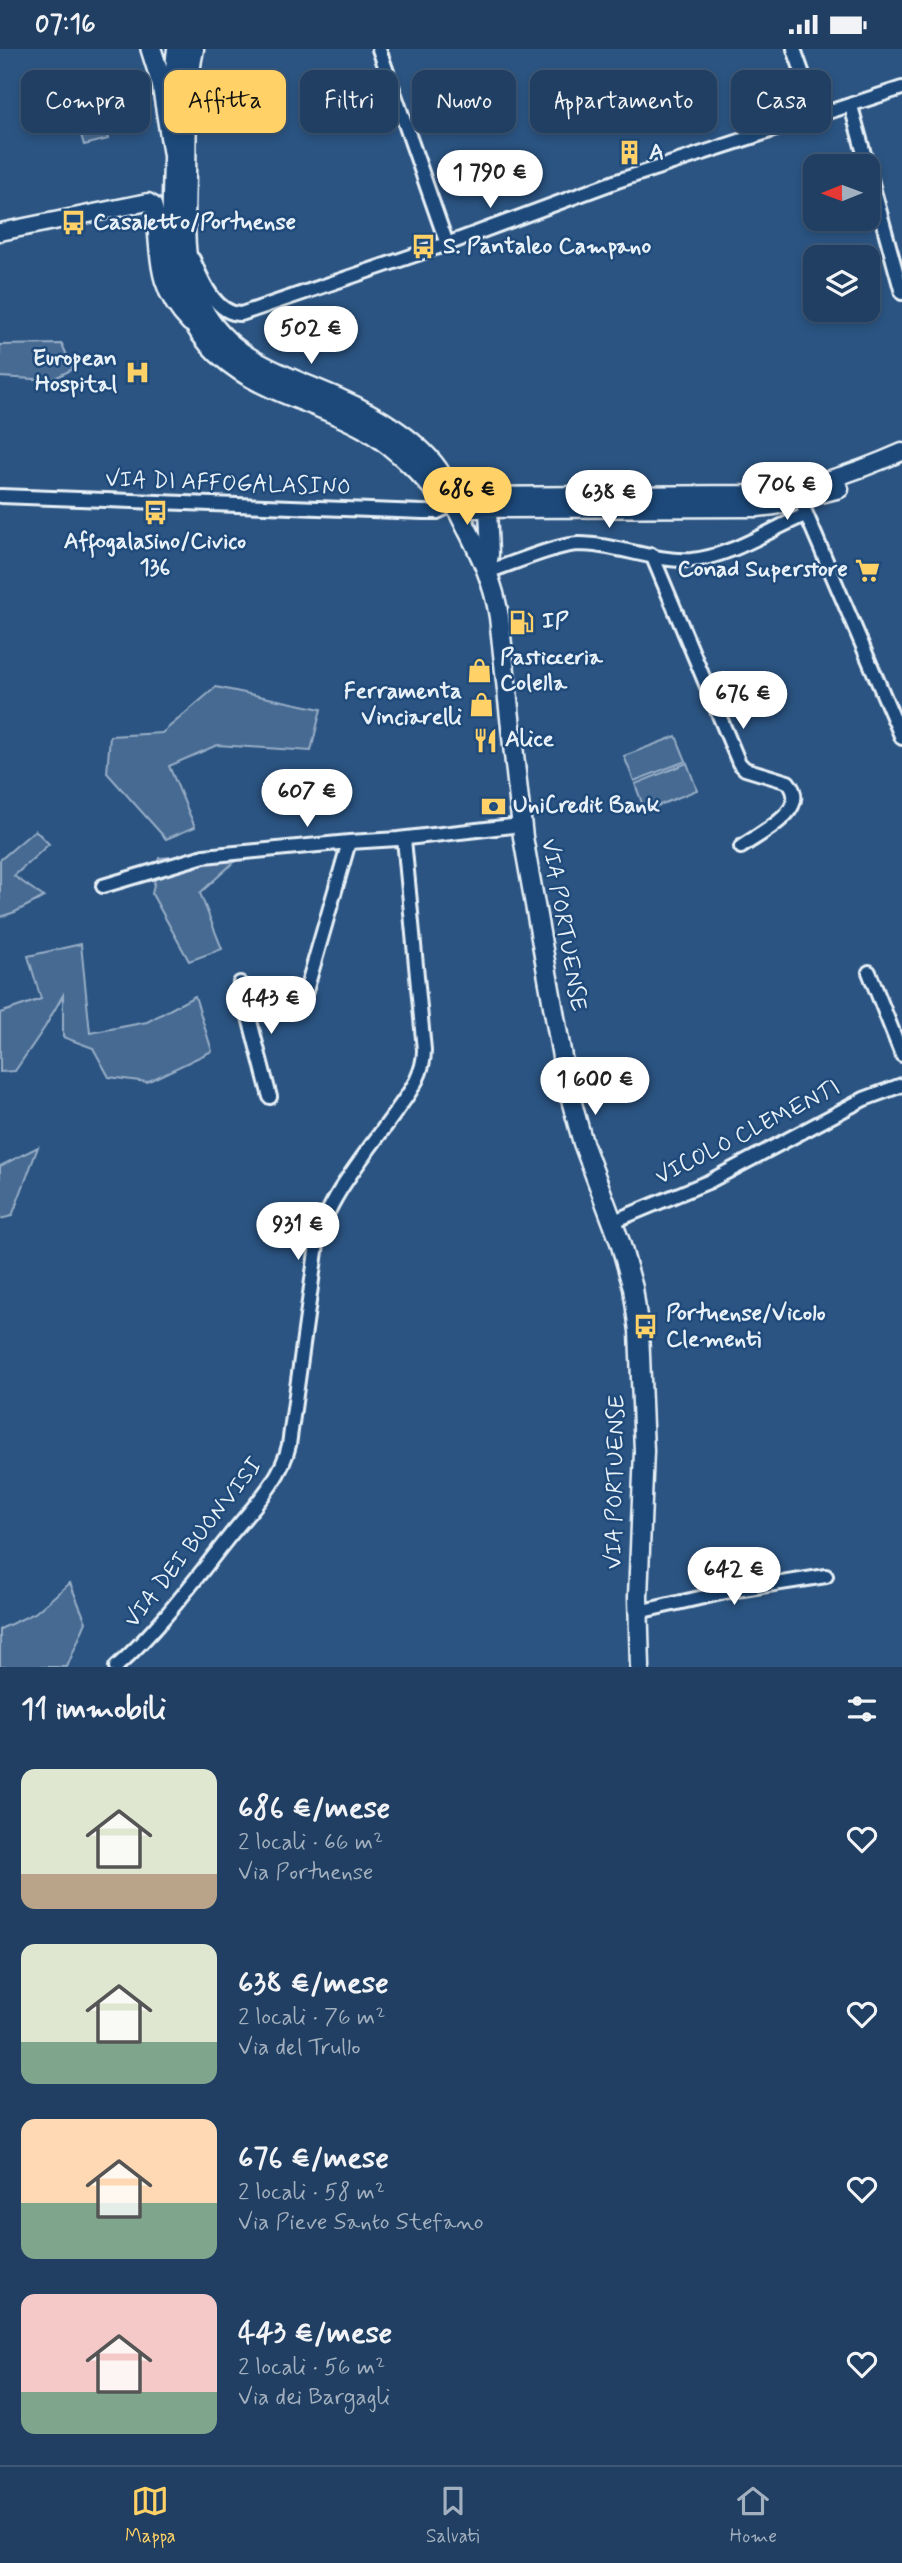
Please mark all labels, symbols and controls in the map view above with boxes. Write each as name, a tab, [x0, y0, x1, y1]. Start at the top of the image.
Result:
text: 07:16	[35, 8, 96, 42]
chip: Compra	[21, 70, 150, 133]
chip: Affitta	[164, 70, 286, 133]
chip: Filtri	[300, 70, 398, 133]
chip: Nuovo	[412, 70, 516, 133]
chip: Appartamento	[530, 70, 717, 133]
chip: Casa	[731, 70, 831, 133]
place label: A	[649, 138, 664, 168]
building icon: A	[615, 139, 643, 167]
pin: 1 790 €	[425, 151, 555, 210]
north arrow	[803, 154, 880, 231]
map controls	[803, 154, 880, 322]
text: 1 790 €	[453, 158, 527, 188]
place label: Casaletto/Portuense	[93, 208, 296, 238]
bus stop icon: Casaletto/Portuense	[59, 209, 87, 237]
place label: S. Pantaleo Campano	[443, 232, 651, 262]
bus stop icon: S. Pantaleo Campano	[409, 233, 437, 261]
button: layers	[803, 245, 880, 322]
pin: 502 €	[262, 307, 360, 366]
text: 502 €	[280, 314, 342, 344]
place label: European Hospital	[33, 344, 117, 400]
hospital icon: European Hospital	[123, 358, 151, 386]
pin: 706 €	[738, 463, 836, 522]
street label: VIA DI AFFOGALASINO	[105, 465, 351, 503]
pin: 686 €	[418, 468, 516, 527]
pin: 638 €	[560, 470, 658, 530]
text: 706 €	[757, 470, 817, 500]
text: 686 €	[439, 475, 495, 505]
text: 638 €	[581, 478, 637, 508]
bus stop icon: Affogalasino/Civico 136	[141, 498, 169, 526]
place label: Affogalasino/Civico 136	[64, 527, 246, 583]
place label: Conad Superstore	[677, 555, 848, 585]
supermarket icon: Conad Superstore	[854, 556, 882, 584]
place label: IP	[542, 607, 569, 637]
fuel station icon: IP	[508, 608, 536, 636]
place label: Pasticceria Colella	[500, 643, 604, 699]
shop icon: Pasticceria Colella	[466, 657, 494, 685]
pin: 676 €	[694, 671, 792, 731]
place label: Ferramenta Vinciarelli	[344, 677, 463, 733]
text: 676 €	[715, 679, 771, 709]
shop icon: Ferramenta Vinciarelli	[468, 691, 496, 719]
place label: Alice	[505, 725, 555, 755]
restaurant icon: Alice	[471, 726, 499, 754]
pin: 607 €	[258, 769, 356, 829]
text: 607 €	[277, 777, 337, 807]
place label: UniCredit Bank	[513, 791, 660, 821]
bank icon: UniCredit Bank	[479, 792, 507, 820]
street label: VIA PORTUENSE	[533, 836, 593, 1014]
pin: 443 €	[222, 977, 320, 1036]
text: 443 €	[242, 984, 300, 1014]
pin: 1 600 €	[530, 1058, 660, 1117]
text: 1 600 €	[556, 1065, 634, 1095]
street label: VICOLO CLEMENTI	[650, 1073, 846, 1193]
pin: 931 €	[249, 1203, 347, 1262]
text: 931 €	[272, 1210, 324, 1240]
place label: Portuense/Vicolo Clementi	[666, 1299, 826, 1355]
bus stop icon: Portuense/Vicolo Clementi	[632, 1313, 660, 1341]
street label: VIA PORTUENSE	[599, 1394, 633, 1570]
street label: VIA DEI BUONVISI	[118, 1452, 270, 1634]
pin: 642 €	[685, 1547, 783, 1607]
text: 642 €	[704, 1555, 764, 1585]
text: 11 immobili	[21, 1690, 166, 1729]
icon: filters	[843, 1690, 881, 1728]
text: 686 €/mese	[238, 1789, 390, 1828]
icon: home	[77, 1797, 161, 1881]
icon: heart	[843, 1820, 881, 1858]
text: 2 locali · 66 m²	[238, 1828, 383, 1858]
text: Via Portuense	[238, 1858, 373, 1888]
text: 638 €/mese	[238, 1964, 389, 2003]
icon: home	[77, 1972, 161, 2056]
icon: heart	[843, 1995, 881, 2033]
text: 2 locali · 76 m²	[238, 2003, 385, 2033]
text: Via del Trullo	[238, 2033, 361, 2063]
text: 676 €/mese	[238, 2139, 389, 2178]
icon: home	[77, 2147, 161, 2231]
icon: heart	[843, 2170, 881, 2208]
text: 2 locali · 58 m²	[238, 2178, 385, 2208]
text: Via Pieve Santo Stefano	[238, 2208, 484, 2238]
text: 443 €/mese	[238, 2314, 392, 2353]
icon: home	[77, 2322, 161, 2406]
icon: heart	[843, 2345, 881, 2383]
text: 2 locali · 56 m²	[238, 2353, 385, 2383]
text: Via dei Bargagli	[238, 2383, 390, 2413]
tab: Mappa	[125, 2482, 176, 2549]
tab: Salvati	[426, 2482, 480, 2549]
tab: Home	[730, 2482, 777, 2549]

